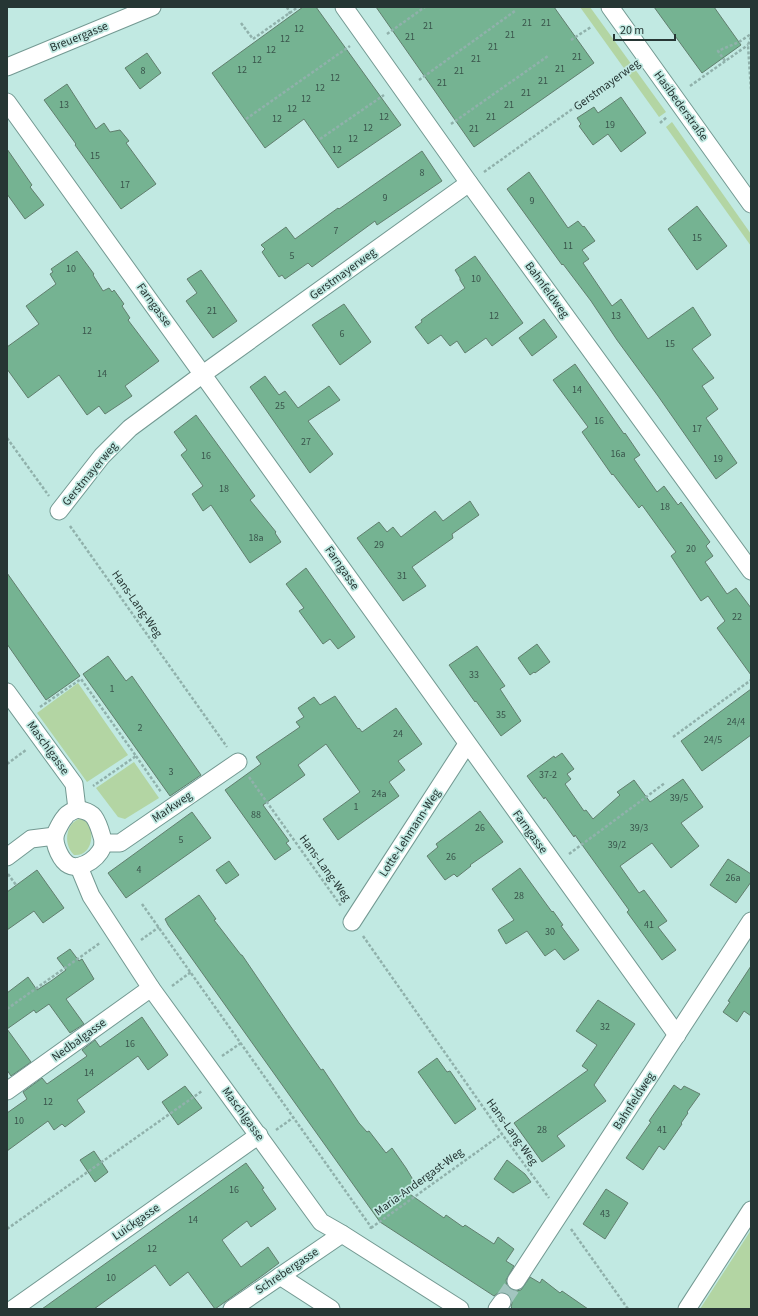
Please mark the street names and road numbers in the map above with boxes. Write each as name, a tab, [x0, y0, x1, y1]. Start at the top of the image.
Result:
street label: Breuergasse	[47, 18, 111, 56]
street label: Gerstmayerweg	[570, 55, 644, 115]
street label: Hasibederstraße	[650, 68, 712, 145]
street label: Gerstmayerweg	[306, 244, 380, 304]
street label: Bahnfeldweg	[521, 258, 573, 322]
street label: Farngasse	[132, 280, 176, 330]
street label: Gerstmayerweg	[58, 438, 122, 510]
street label: Farngasse	[321, 543, 363, 593]
street label: Hans-Lang-Weg	[107, 567, 167, 641]
street label: Maschlgasse	[23, 718, 73, 778]
street label: Lotte-Lehmann-Weg	[375, 786, 445, 880]
street label: Markweg	[148, 787, 196, 827]
street label: Farngasse	[508, 807, 552, 857]
street label: Hans-Lang-Weg	[295, 831, 355, 905]
street label: Nedbalgasse	[48, 1014, 110, 1066]
street label: Bahnfeldweg	[609, 1069, 659, 1133]
street label: Maschlgasse	[218, 1084, 268, 1144]
street label: Hans-Lang-Weg	[482, 1095, 542, 1169]
street label: Maria-Andergast-Weg	[371, 1144, 467, 1220]
street label: Luickgasse	[109, 1199, 163, 1245]
street label: Schrebergasse	[252, 1244, 322, 1298]

